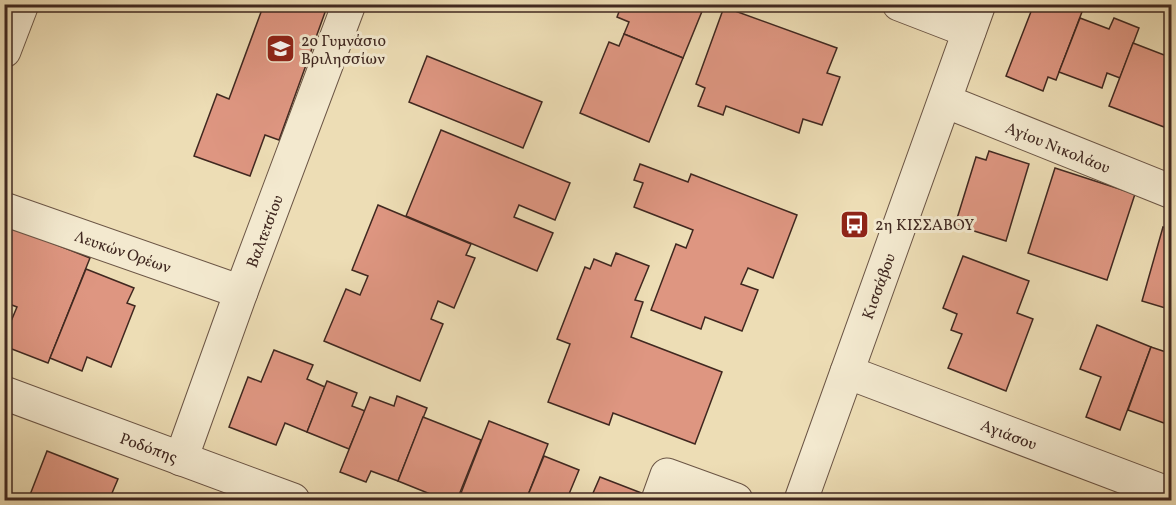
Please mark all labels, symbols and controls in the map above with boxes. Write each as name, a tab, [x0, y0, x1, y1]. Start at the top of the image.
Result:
place label: 2ο Γυμνάσιο Βριλησσίων	[301, 31, 386, 71]
school or university icon: 2ο Γυμνάσιο Βριλησσίων	[264, 33, 296, 65]
street label: Αγίου Νικολάου	[1002, 118, 1113, 180]
street label: Βαλτετσίου	[242, 192, 290, 271]
bus stop icon: 2η ΚΙΣΣΑΒΟΥ	[838, 208, 870, 240]
place label: 2η ΚΙΣΣΑΒΟΥ	[875, 215, 974, 237]
street label: Λευκών Ορέων	[71, 226, 174, 280]
street label: Κισσάβου	[858, 250, 902, 323]
street label: Αγιάσου	[977, 415, 1040, 457]
street label: Ροδόπης	[116, 428, 180, 469]

